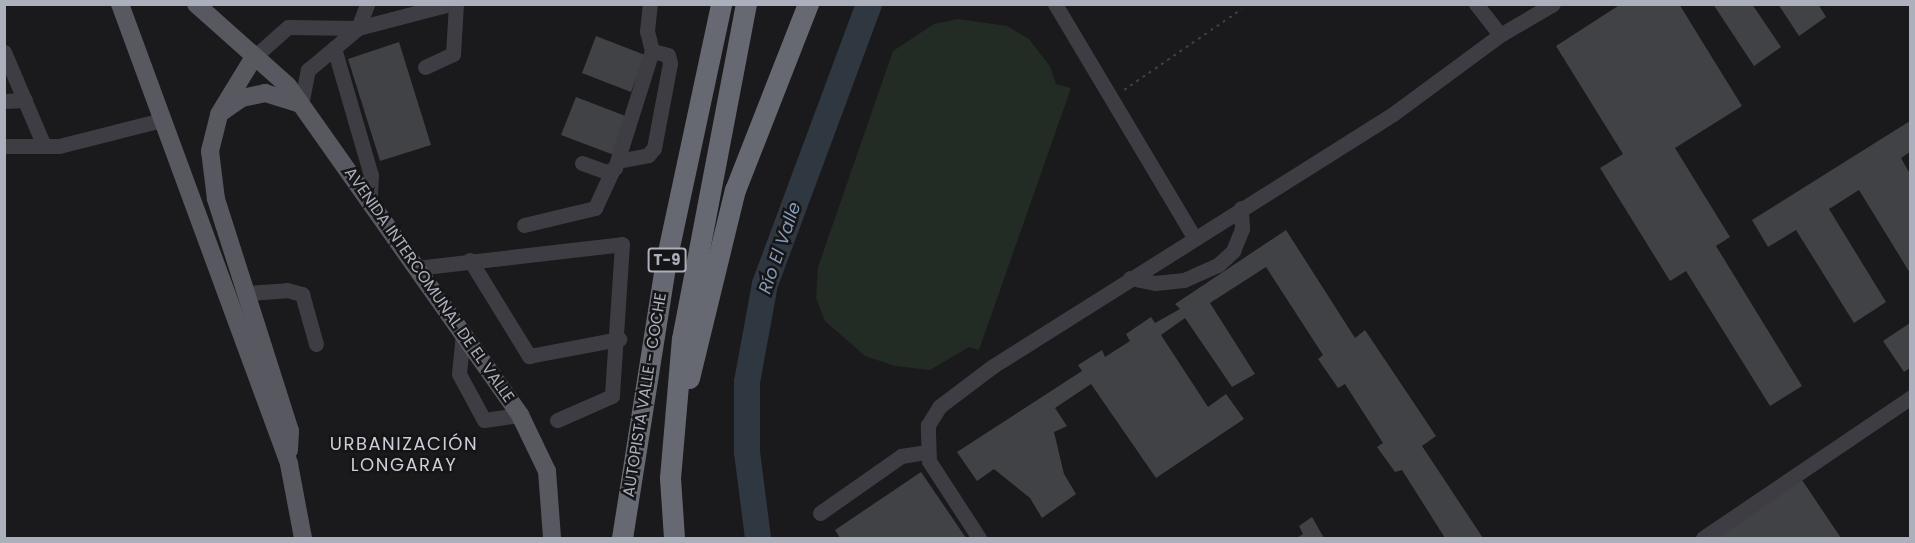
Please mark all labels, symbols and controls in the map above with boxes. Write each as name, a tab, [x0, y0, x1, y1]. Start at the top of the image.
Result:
street label: AVENIDA INTERCOMUNAL DE EL VALLE	[340, 164, 518, 406]
water label: Río El Valle	[754, 199, 806, 297]
road number: T-9	[648, 248, 686, 272]
street label: AUTOPISTA VALLE - COCHE	[619, 291, 671, 499]
district label: URBANIZACIÓN LONGARAY	[330, 434, 478, 476]

